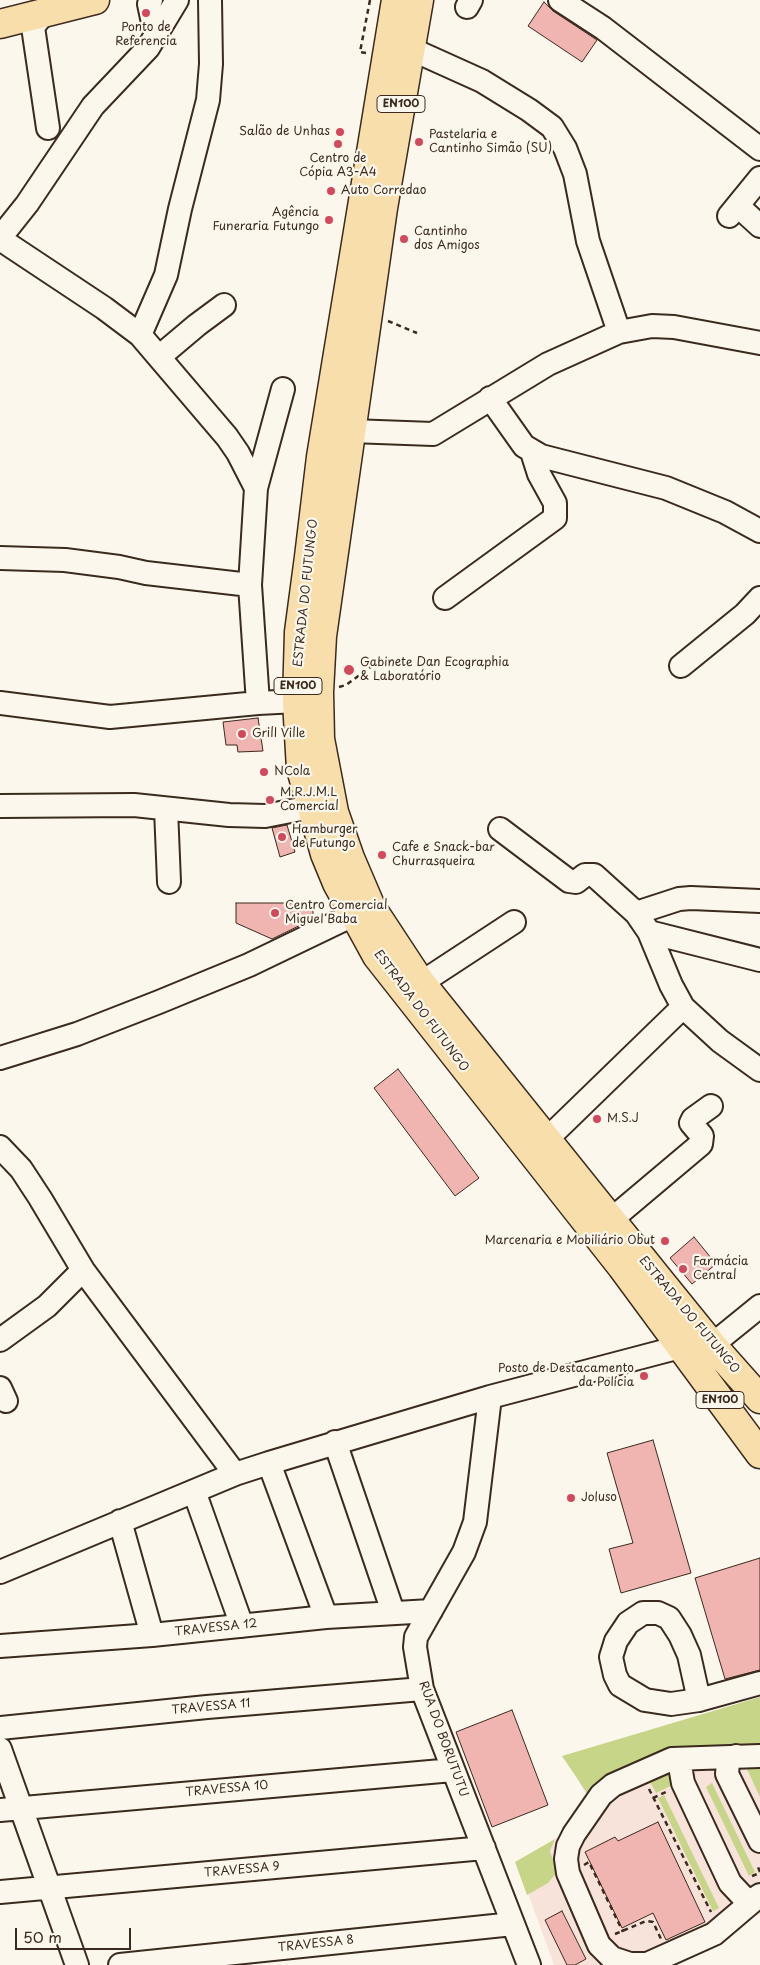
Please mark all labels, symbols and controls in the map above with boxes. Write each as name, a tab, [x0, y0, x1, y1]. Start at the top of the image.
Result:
marker: Ponto de Referencia	[140, 7, 152, 19]
place label: Ponto de Referencia	[115, 21, 177, 49]
road number: EN100	[377, 96, 425, 112]
place label: Salão de Unhas	[239, 125, 330, 139]
marker: Salão de Unhas	[334, 126, 346, 138]
place label: Pastelaria e Cantinho Simão (SU)	[429, 128, 552, 156]
marker: Pastelaria e Cantinho Simão (SU)	[413, 136, 425, 148]
marker: Centro de Cópia A3-A4	[332, 138, 344, 150]
place label: Centro de Cópia A3-A4	[299, 152, 377, 180]
place label: Auto Corredao	[341, 184, 426, 198]
marker: Auto Corredao	[325, 185, 337, 197]
place label: Agência Funeraria Futungo	[212, 206, 319, 234]
marker: Agência Funeraria Futungo	[323, 214, 335, 226]
place label: Cantinho dos Amigos	[414, 225, 480, 253]
marker: Cantinho dos Amigos	[398, 233, 410, 245]
street label: ESTRADA DO FUTUNGO	[291, 518, 321, 668]
place label: Gabinete Dan Ecographia & Laboratório	[360, 656, 509, 684]
marker: Gabinete Dan Ecographia & Laboratório	[342, 663, 356, 677]
road number: EN100	[274, 678, 322, 694]
place label: Grill Ville	[252, 727, 305, 741]
marker: Grill Ville	[236, 728, 248, 740]
place label: NCola	[274, 765, 310, 779]
marker: NCola	[258, 766, 270, 778]
place label: M.R.J.M.L Comercial	[280, 786, 339, 814]
marker: M.R.J.M.L Comercial	[264, 794, 276, 806]
place label: Hamburger de Futungo	[292, 823, 358, 851]
marker: Hamburger de Futungo	[276, 831, 288, 843]
place label: Cafe e Snack-bar Churrasqueira	[392, 841, 495, 869]
marker: Cafe e Snack-bar Churrasqueira	[376, 849, 388, 861]
place label: Centro Comercial Miguel Baba	[285, 899, 387, 927]
marker: Centro Comercial Miguel Baba	[269, 907, 281, 919]
street label: ESTRADA DO FUTUNGO	[371, 947, 471, 1075]
place label: M.S.J	[607, 1112, 639, 1126]
marker: M.S.J	[591, 1113, 603, 1125]
place label: Marcenaria e Mobiliário Obut	[485, 1234, 655, 1248]
marker: Marcenaria e Mobiliário Obut	[659, 1235, 671, 1247]
street label: ESTRADA DO FUTUNGO	[636, 1253, 742, 1377]
place label: Farmácia Central	[693, 1255, 748, 1283]
marker: Farmácia Central	[677, 1263, 689, 1275]
place label: Posto de Destacamento da Polícia	[498, 1362, 634, 1390]
marker: Posto de Destacamento da Polícia	[638, 1370, 650, 1382]
road number: EN100	[696, 1392, 744, 1408]
place label: Joluso	[581, 1491, 617, 1505]
marker: Joluso	[565, 1492, 577, 1504]
street label: TRAVESSA 12	[174, 1617, 258, 1639]
street label: RUA DO BORUTUTU	[415, 1679, 471, 1799]
street label: TRAVESSA 11	[171, 1696, 251, 1718]
street label: TRAVESSA 10	[185, 1778, 269, 1800]
street label: TRAVESSA 9	[204, 1860, 280, 1880]
scale bar	[18, 1918, 134, 1950]
text: 50 m	[23, 1925, 62, 1948]
street label: TRAVESSA 8	[277, 1933, 355, 1955]

